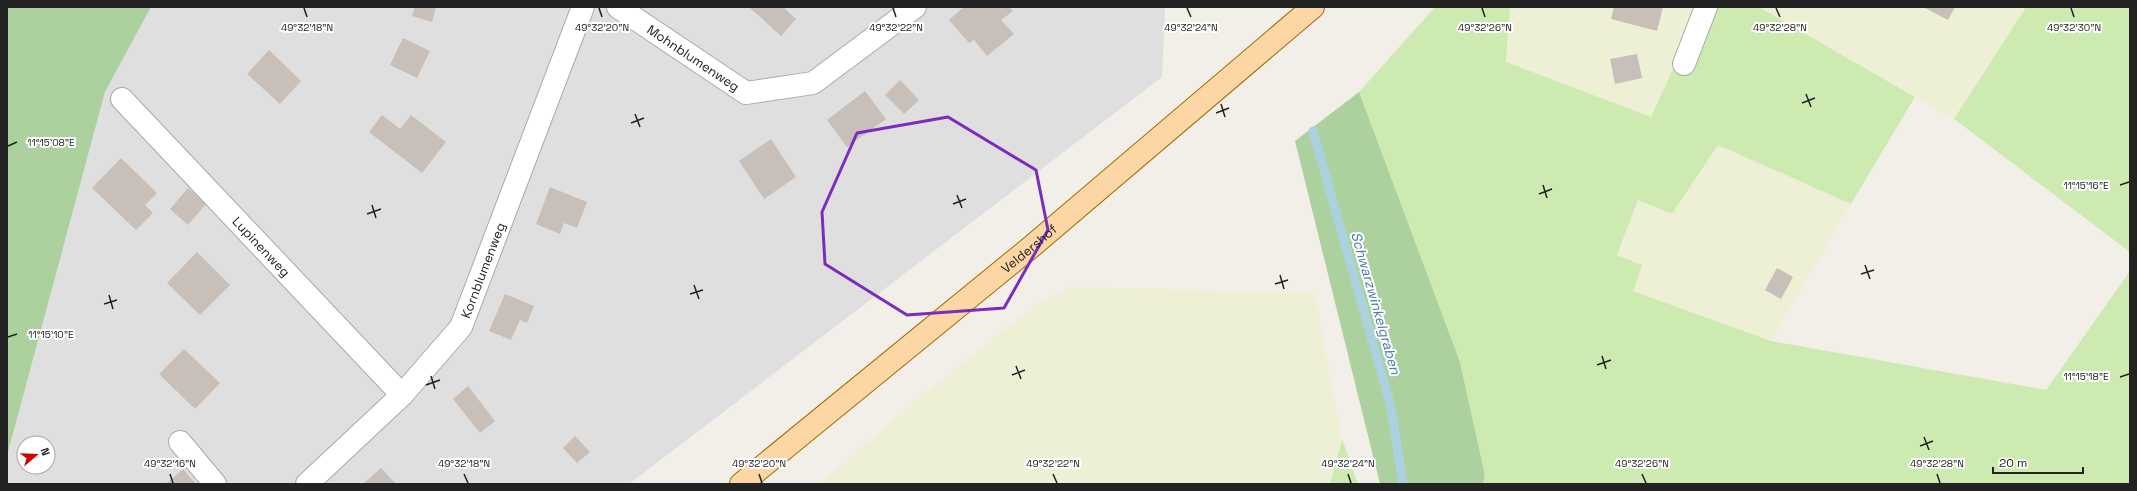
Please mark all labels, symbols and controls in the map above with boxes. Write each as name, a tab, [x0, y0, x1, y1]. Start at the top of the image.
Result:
text: 49°32'18"N	[281, 21, 333, 34]
text: 49°32'20"N	[575, 21, 629, 34]
street label: Mohnblumenweg	[644, 21, 743, 95]
text: 49°32'22"N	[869, 21, 923, 34]
text: 49°32'24"N	[1164, 21, 1218, 34]
text: 49°32'26"N	[1458, 21, 1512, 34]
text: 49°32'28"N	[1753, 21, 1807, 34]
text: 49°32'30"N	[2047, 21, 2101, 34]
text: 11°15'08"E	[27, 136, 75, 149]
text: 11°15'16"E	[2063, 179, 2109, 192]
street label: Lupinenweg	[229, 213, 294, 280]
street label: Kornblumenweg	[457, 220, 509, 321]
street label: Veldershof	[998, 220, 1061, 277]
water label: Schwarzwinkelgraben	[1347, 230, 1405, 377]
text: 11°15'10"E	[28, 328, 74, 341]
text: 11°15'18"E	[2063, 370, 2109, 383]
north arrow	[16, 435, 56, 475]
text: N	[38, 446, 53, 458]
scale bar	[1993, 449, 2083, 475]
text: 20 m	[1999, 455, 2027, 471]
text: 49°32'16"N	[144, 457, 196, 470]
text: 49°32'18"N	[438, 457, 490, 470]
text: 49°32'20"N	[732, 457, 786, 470]
text: 49°32'22"N	[1026, 457, 1080, 470]
text: 49°32'24"N	[1321, 457, 1375, 470]
text: 49°32'26"N	[1615, 457, 1669, 470]
text: 49°32'28"N	[1910, 457, 1964, 470]

